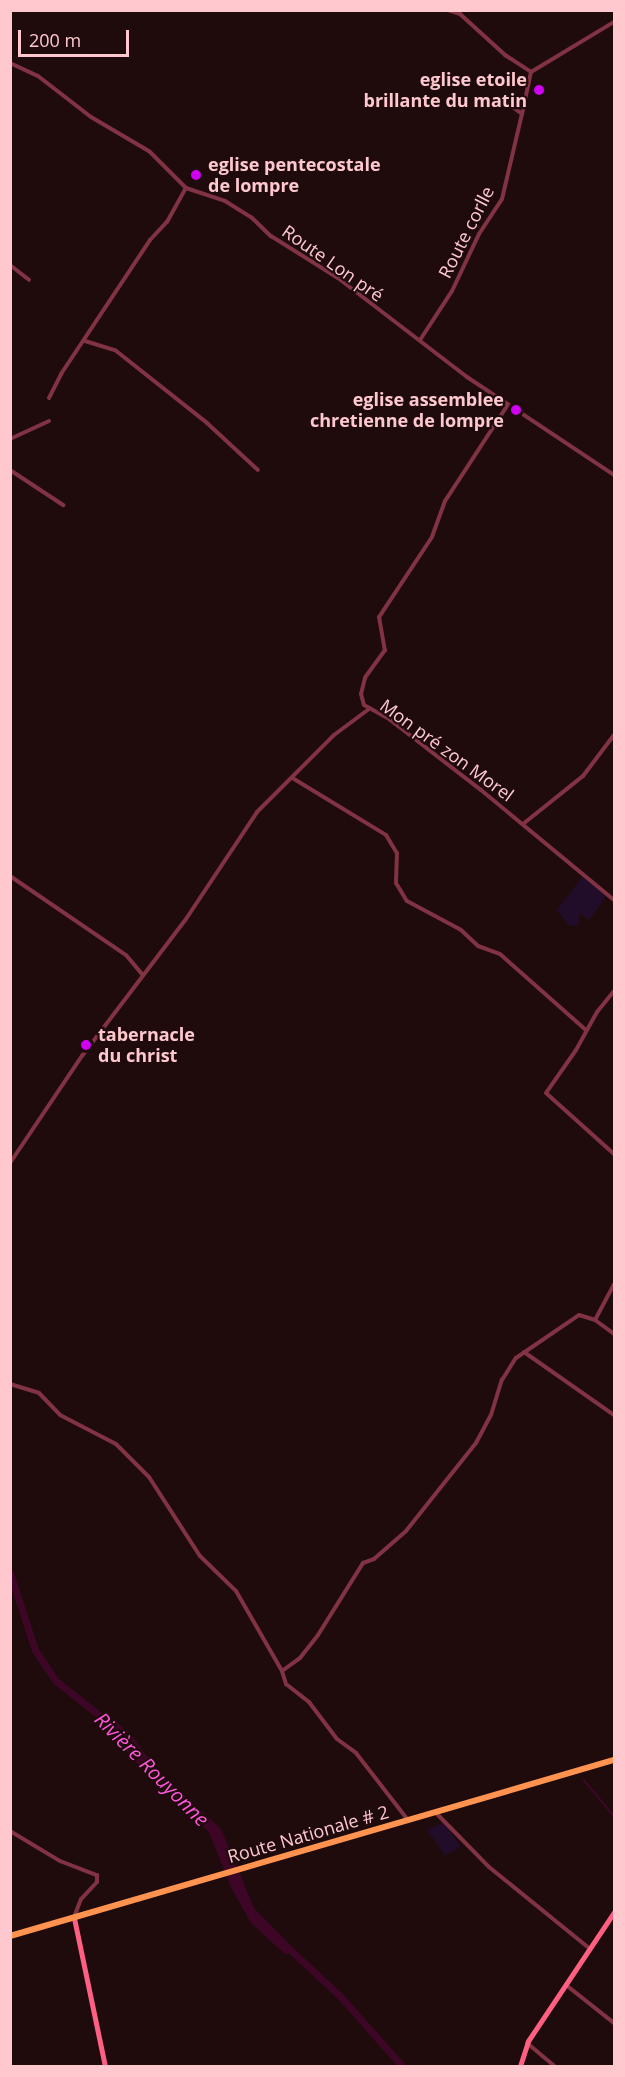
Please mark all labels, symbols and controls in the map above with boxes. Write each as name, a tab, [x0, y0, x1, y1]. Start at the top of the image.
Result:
scale bar	[21, 18, 132, 56]
text: 200 m	[29, 28, 81, 52]
place label: eglise etoile brillante du matin	[364, 69, 527, 112]
marker: eglise etoile brillante du matin	[532, 83, 546, 97]
place label: eglise pentecostale de lompre	[208, 154, 381, 196]
marker: eglise pentecostale de lompre	[189, 168, 203, 182]
street label: Route corlle	[434, 182, 498, 282]
street label: Route Lon pré	[278, 220, 388, 306]
place label: eglise assemblee chretienne de lompre	[310, 389, 504, 432]
marker: eglise assemblee chretienne de lompre	[509, 403, 523, 417]
street label: Mon pré zon Morel	[376, 694, 518, 806]
place label: tabernacle du christ	[98, 1024, 195, 1066]
marker: tabernacle du christ	[79, 1038, 93, 1052]
water label: Rivière Rouyonne	[90, 1707, 214, 1831]
street label: Route Nationale # 2	[225, 1801, 391, 1867]

